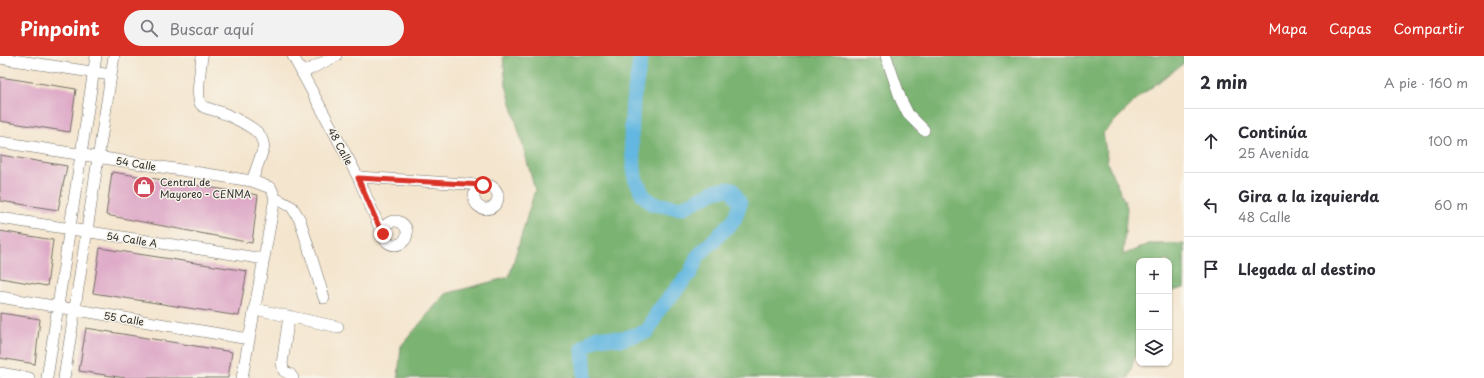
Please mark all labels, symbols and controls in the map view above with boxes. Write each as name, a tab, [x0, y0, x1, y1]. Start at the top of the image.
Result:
search box	[124, 10, 404, 46]
text: Pinpoint	[20, 14, 100, 42]
icon: search	[138, 17, 160, 39]
text: Buscar aquí	[170, 17, 254, 40]
text: Mapa	[1269, 18, 1307, 39]
text: Capas	[1329, 18, 1371, 39]
text: Compartir	[1393, 18, 1464, 39]
text: 2 min	[1200, 69, 1247, 95]
text: A pie · 160 m	[1384, 73, 1468, 92]
text: Continúa	[1238, 120, 1307, 143]
street label: 48 Calle	[325, 125, 357, 168]
icon: ahead	[1200, 130, 1222, 152]
text: 100 m	[1428, 131, 1468, 150]
text: 25 Avenida	[1238, 143, 1309, 162]
street label: 54 Calle	[115, 152, 158, 174]
shop icon: Central de Mayoreo - CENMA	[131, 174, 157, 200]
place label: Central de Mayoreo - CENMA	[160, 174, 251, 202]
route start	[474, 176, 492, 194]
text: Gira a la izquierda	[1238, 184, 1379, 207]
icon: left	[1200, 194, 1222, 216]
text: 60 m	[1434, 195, 1468, 214]
text: 48 Calle	[1238, 207, 1291, 226]
route end	[374, 225, 392, 243]
street label: 54 Calle A	[105, 228, 159, 250]
text: Llegada al destino	[1238, 257, 1376, 280]
map controls	[1136, 258, 1172, 366]
button: +	[1136, 258, 1172, 294]
icon: arrive	[1200, 258, 1222, 280]
button: −	[1136, 294, 1172, 330]
street label: 55 Calle	[103, 307, 146, 329]
button: layers	[1136, 330, 1172, 366]

